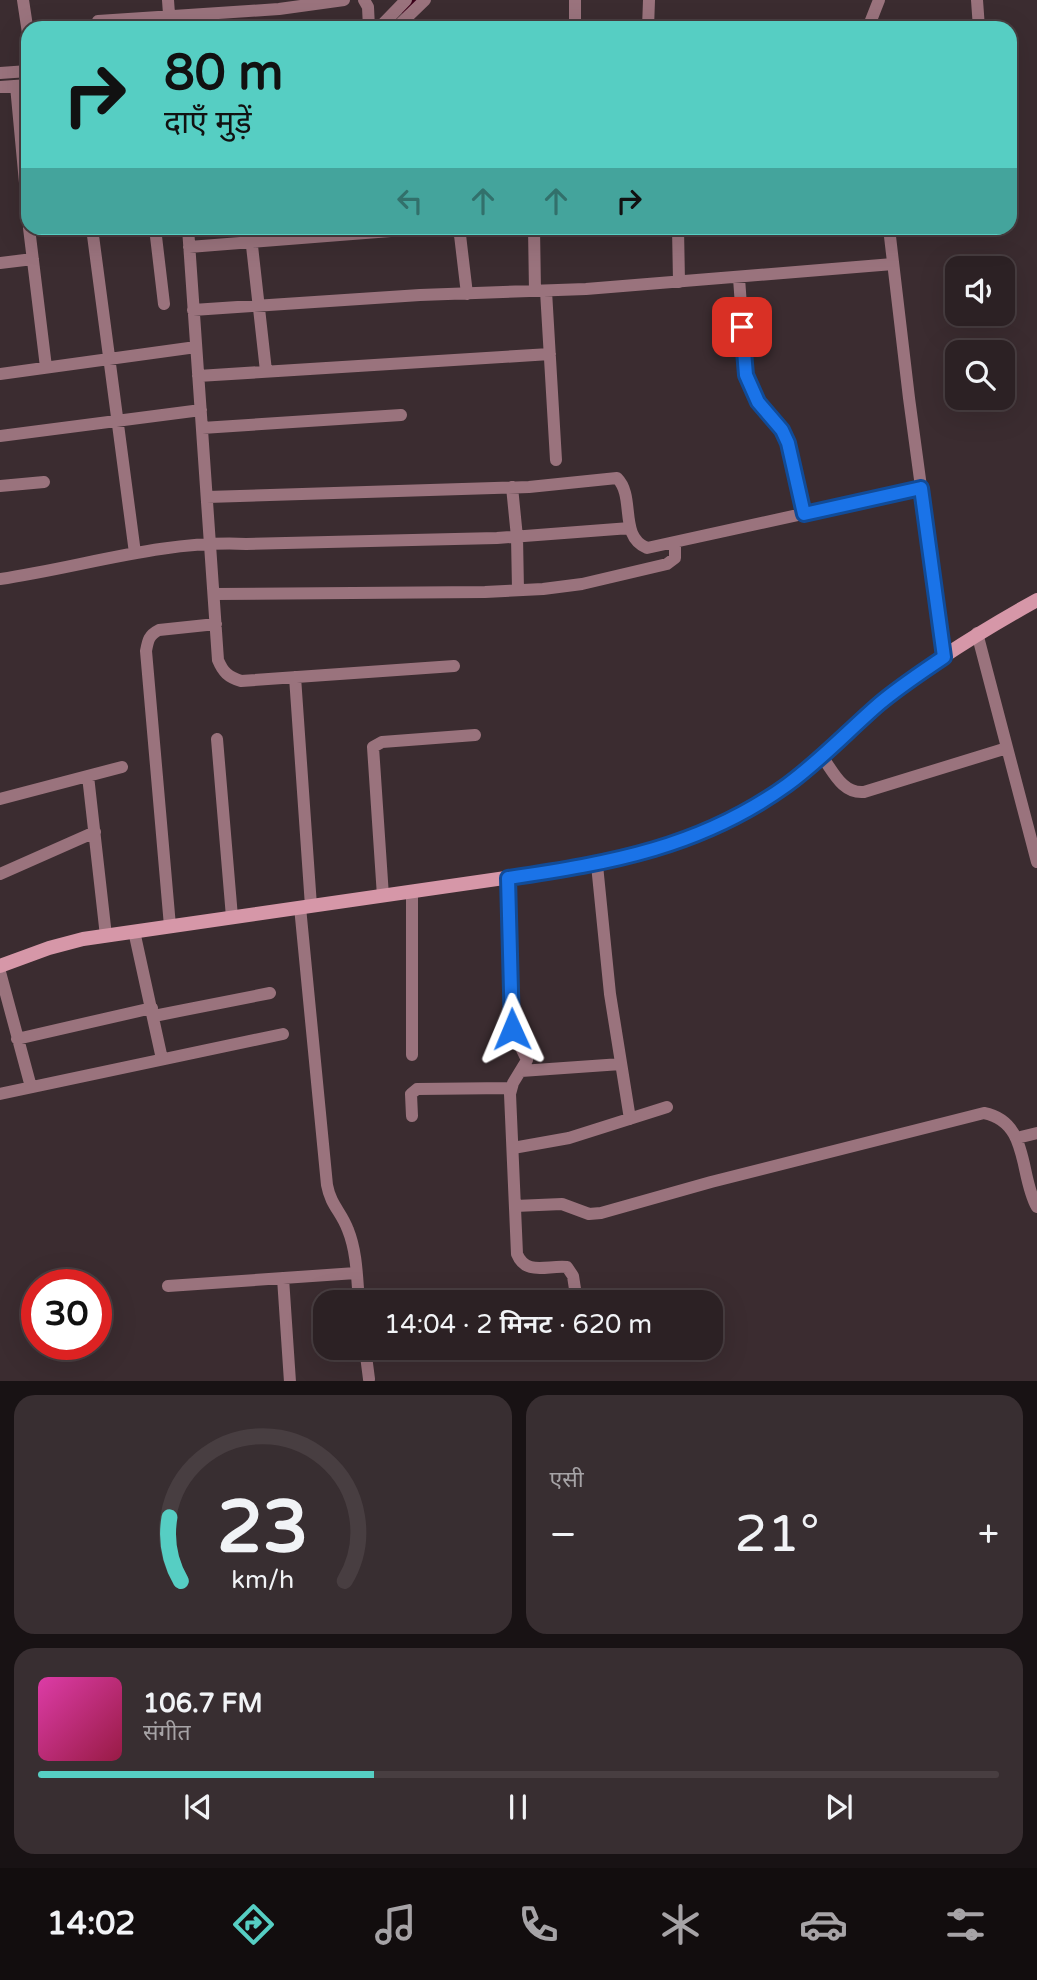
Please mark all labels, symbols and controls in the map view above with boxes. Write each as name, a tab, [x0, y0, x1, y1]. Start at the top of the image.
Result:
text: 80 m	[164, 44, 283, 103]
icon: right	[49, 49, 140, 140]
text: दाएँ मुड़ें	[164, 104, 252, 142]
icon: left	[391, 182, 429, 220]
icon: ahead	[464, 182, 502, 220]
icon: ahead	[537, 182, 575, 220]
icon: right	[610, 182, 648, 220]
map controls	[945, 256, 1015, 410]
button: sound	[945, 256, 1015, 326]
pin	[712, 297, 772, 357]
icon: arrive	[723, 308, 761, 346]
button: search	[945, 340, 1015, 410]
position arrow	[475, 992, 549, 1066]
speed limit sign: 30	[21, 1269, 112, 1360]
text: 14:04 · 2 मिनट · 620 m	[384, 1309, 652, 1340]
text: एसी	[550, 1466, 584, 1494]
text: 23	[217, 1484, 308, 1572]
text: 21°	[735, 1503, 820, 1566]
text: −	[550, 1512, 577, 1558]
text: +	[978, 1512, 999, 1558]
text: km/h	[231, 1564, 294, 1594]
text: 106.7 FM	[143, 1688, 263, 1719]
text: संगीत	[143, 1719, 191, 1747]
icon: previous	[179, 1788, 217, 1826]
icon: pause	[499, 1788, 537, 1826]
icon: next	[820, 1788, 858, 1826]
icon: directions	[229, 1900, 278, 1949]
icon: music	[371, 1900, 420, 1949]
icon: phone	[514, 1900, 563, 1949]
icon: climate	[656, 1900, 705, 1949]
icon: car	[799, 1900, 848, 1949]
icon: filters	[941, 1900, 990, 1949]
text: 14:02	[47, 1905, 135, 1943]

